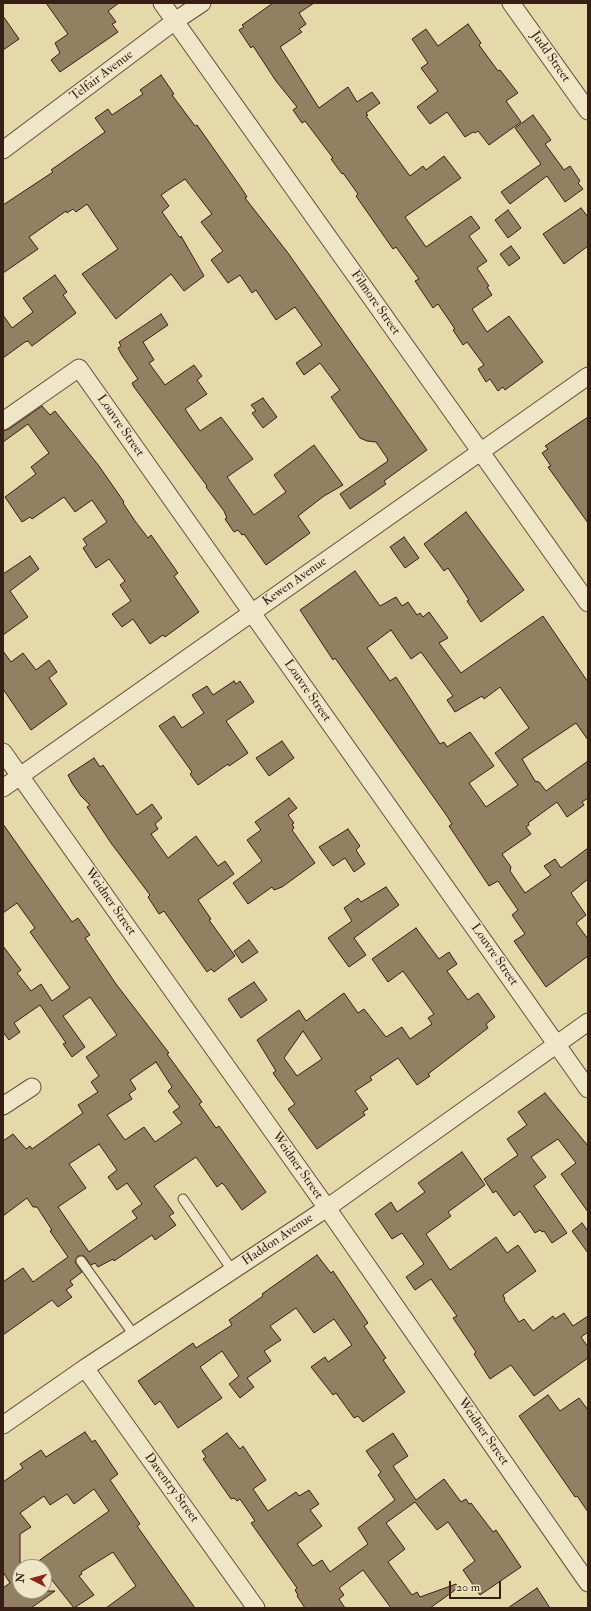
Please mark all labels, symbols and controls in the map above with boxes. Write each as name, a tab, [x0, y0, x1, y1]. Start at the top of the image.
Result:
street label: Judd Street	[527, 29, 573, 85]
street label: Telfair Avenue	[67, 47, 137, 105]
street label: Filmore Street	[347, 268, 403, 338]
street label: Louvre Street	[93, 392, 147, 460]
street label: Kewen Avenue	[260, 554, 330, 610]
street label: Louvre Street	[280, 657, 334, 725]
street label: Weidner Street	[81, 865, 139, 939]
street label: Louvre Street	[467, 921, 521, 989]
street label: Weidner Street	[268, 1129, 326, 1203]
street label: Haddon Avenue	[240, 1211, 316, 1269]
street label: Weidner Street	[454, 1395, 512, 1469]
street label: Daventry Street	[141, 1450, 201, 1526]
north arrow	[12, 1559, 52, 1599]
text: N	[14, 1572, 28, 1583]
scale bar	[451, 1573, 503, 1599]
text: 20 m	[456, 1580, 480, 1595]

